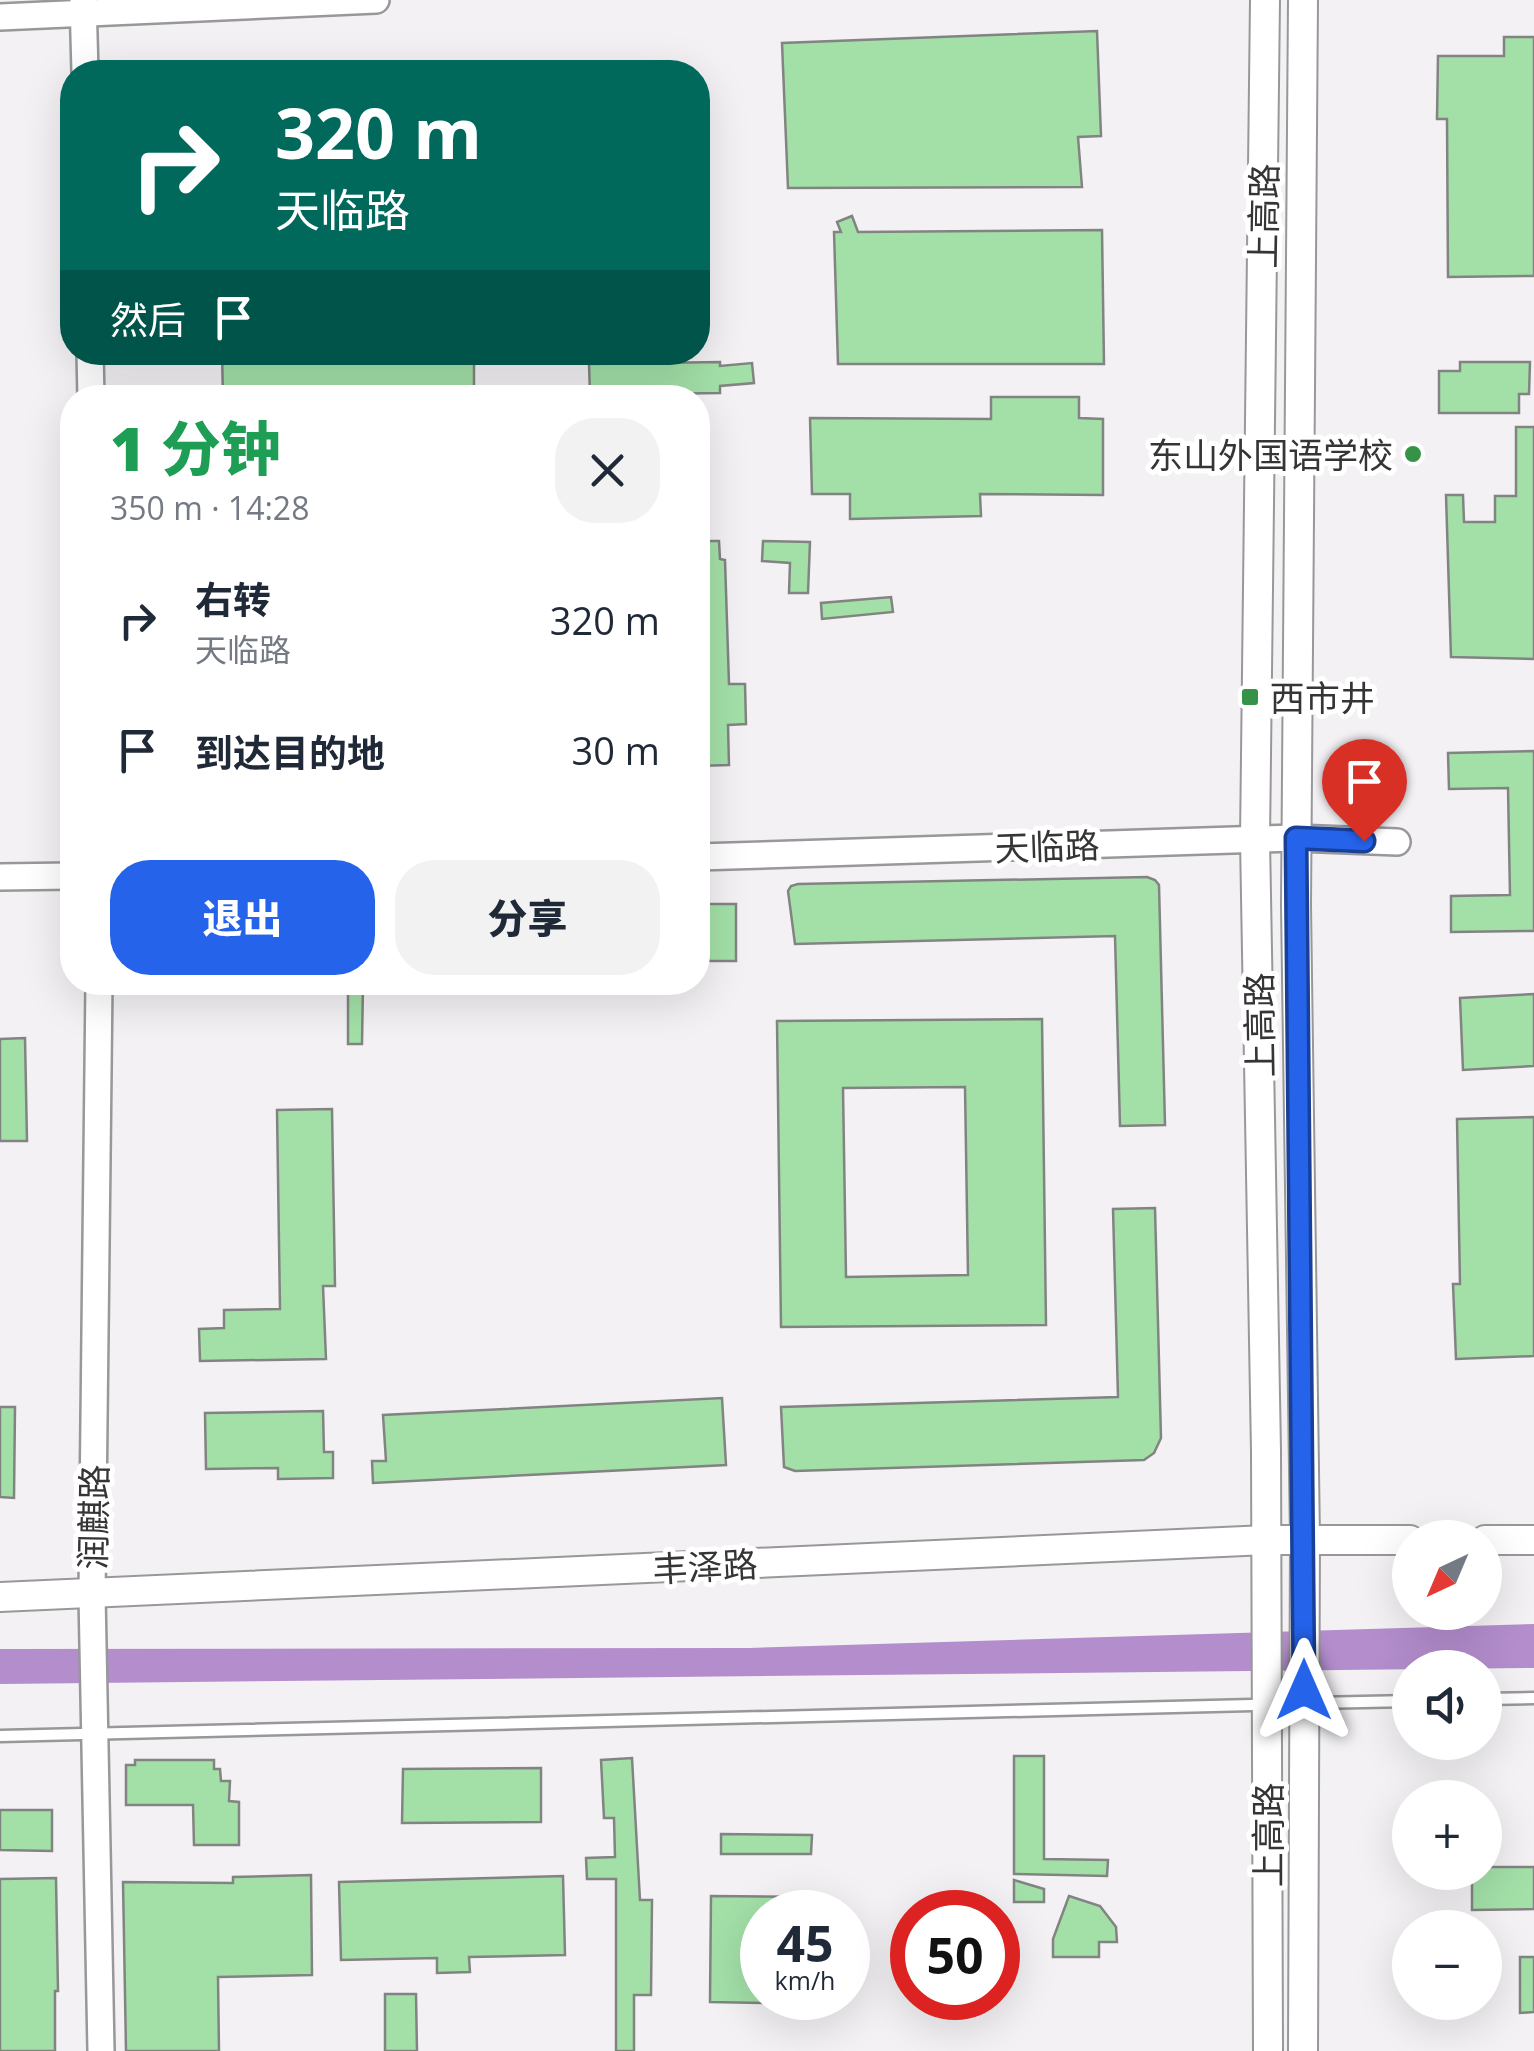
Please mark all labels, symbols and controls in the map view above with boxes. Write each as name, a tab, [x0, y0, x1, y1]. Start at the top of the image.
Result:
text: 320 m	[275, 84, 482, 180]
icon: right	[110, 100, 240, 230]
street label: 上高路	[1239, 163, 1287, 269]
text: 天临路	[275, 179, 410, 240]
icon: arrive	[206, 290, 261, 345]
text: 然后	[110, 293, 186, 345]
text: 1 分钟	[110, 407, 281, 489]
button: close	[555, 418, 660, 523]
place label: 东山外国语学校	[1148, 431, 1393, 478]
marker: 东山外国语学校	[1402, 443, 1424, 465]
text: 350 m · 14:28	[110, 486, 309, 529]
text: 右转	[195, 573, 271, 625]
icon: right	[110, 593, 165, 648]
text: 320 m	[550, 594, 660, 646]
text: 天临路	[195, 628, 291, 671]
place label: 西市井	[1270, 674, 1375, 721]
marker: 西市井	[1239, 686, 1261, 708]
icon: arrive	[110, 723, 165, 778]
text: 30 m	[571, 724, 660, 776]
text: 到达目的地	[195, 726, 385, 778]
pin	[1322, 739, 1407, 842]
icon: arrive	[1337, 754, 1392, 809]
street label: 天临路	[994, 821, 1100, 871]
button: 退出	[110, 860, 375, 975]
button: 分享	[395, 860, 660, 975]
street label: 上高路	[1235, 972, 1283, 1078]
street label: 润麒路	[69, 1464, 117, 1570]
north arrow	[1392, 1520, 1502, 1630]
map controls	[1392, 1520, 1502, 2020]
street label: 丰泽路	[651, 1540, 759, 1592]
position arrow	[1252, 1638, 1356, 1742]
button: sound	[1392, 1650, 1502, 1760]
button: +	[1392, 1780, 1502, 1890]
street label: 上高路	[1244, 1782, 1291, 1888]
speed limit sign: 50	[890, 1890, 1020, 2020]
text: 45	[776, 1909, 834, 1977]
button: −	[1392, 1910, 1502, 2020]
text: km/h	[775, 1963, 835, 1997]

